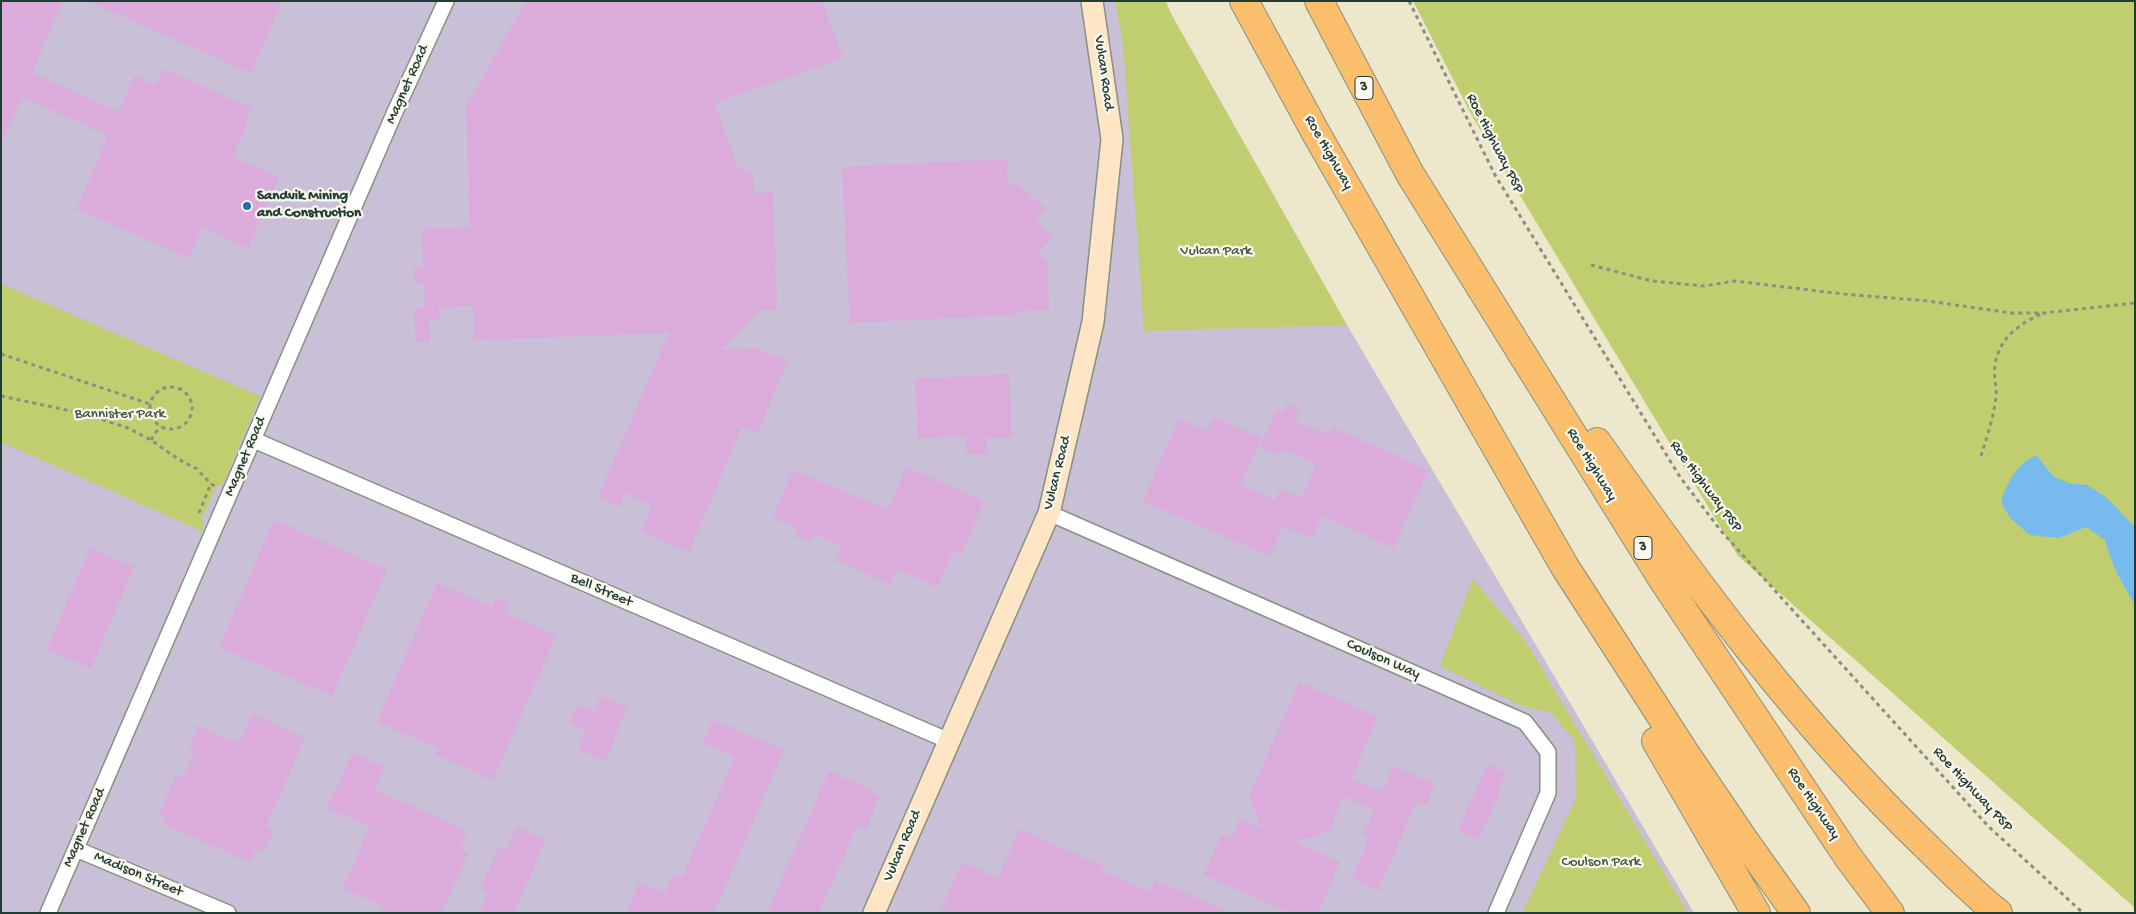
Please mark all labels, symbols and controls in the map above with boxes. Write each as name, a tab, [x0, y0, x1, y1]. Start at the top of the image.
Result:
street label: Vulcan Road	[1089, 34, 1117, 112]
street label: Magnet Road	[383, 43, 433, 127]
road number: 3	[1355, 76, 1373, 100]
street label: Roe Highway PSP	[1461, 91, 1527, 197]
street label: Roe Highway	[1300, 113, 1356, 193]
place label: Sandvik Mining and Construction	[257, 188, 361, 223]
marker: Sandvik Mining and Construction	[241, 200, 253, 212]
park label: Vulcan Park	[1180, 243, 1252, 261]
park label: Bannister Park	[75, 406, 165, 424]
street label: Magnet Road	[221, 415, 271, 499]
street label: Roe Highway	[1561, 425, 1621, 505]
street label: Vulcan Road	[1040, 434, 1076, 512]
street label: Roe Highway PSP	[1665, 438, 1745, 536]
road number: 3	[1634, 536, 1652, 560]
street label: Bell Street	[567, 570, 635, 612]
street label: Coulson Way	[1343, 636, 1423, 684]
street label: Roe Highway PSP	[1928, 744, 2016, 836]
street label: Roe Highway	[1782, 765, 1844, 843]
street label: Magnet Road	[60, 786, 110, 870]
street label: Vulcan Road	[880, 808, 926, 884]
street label: Madison Street	[91, 848, 185, 902]
park label: Coulson Park	[1562, 854, 1640, 872]

